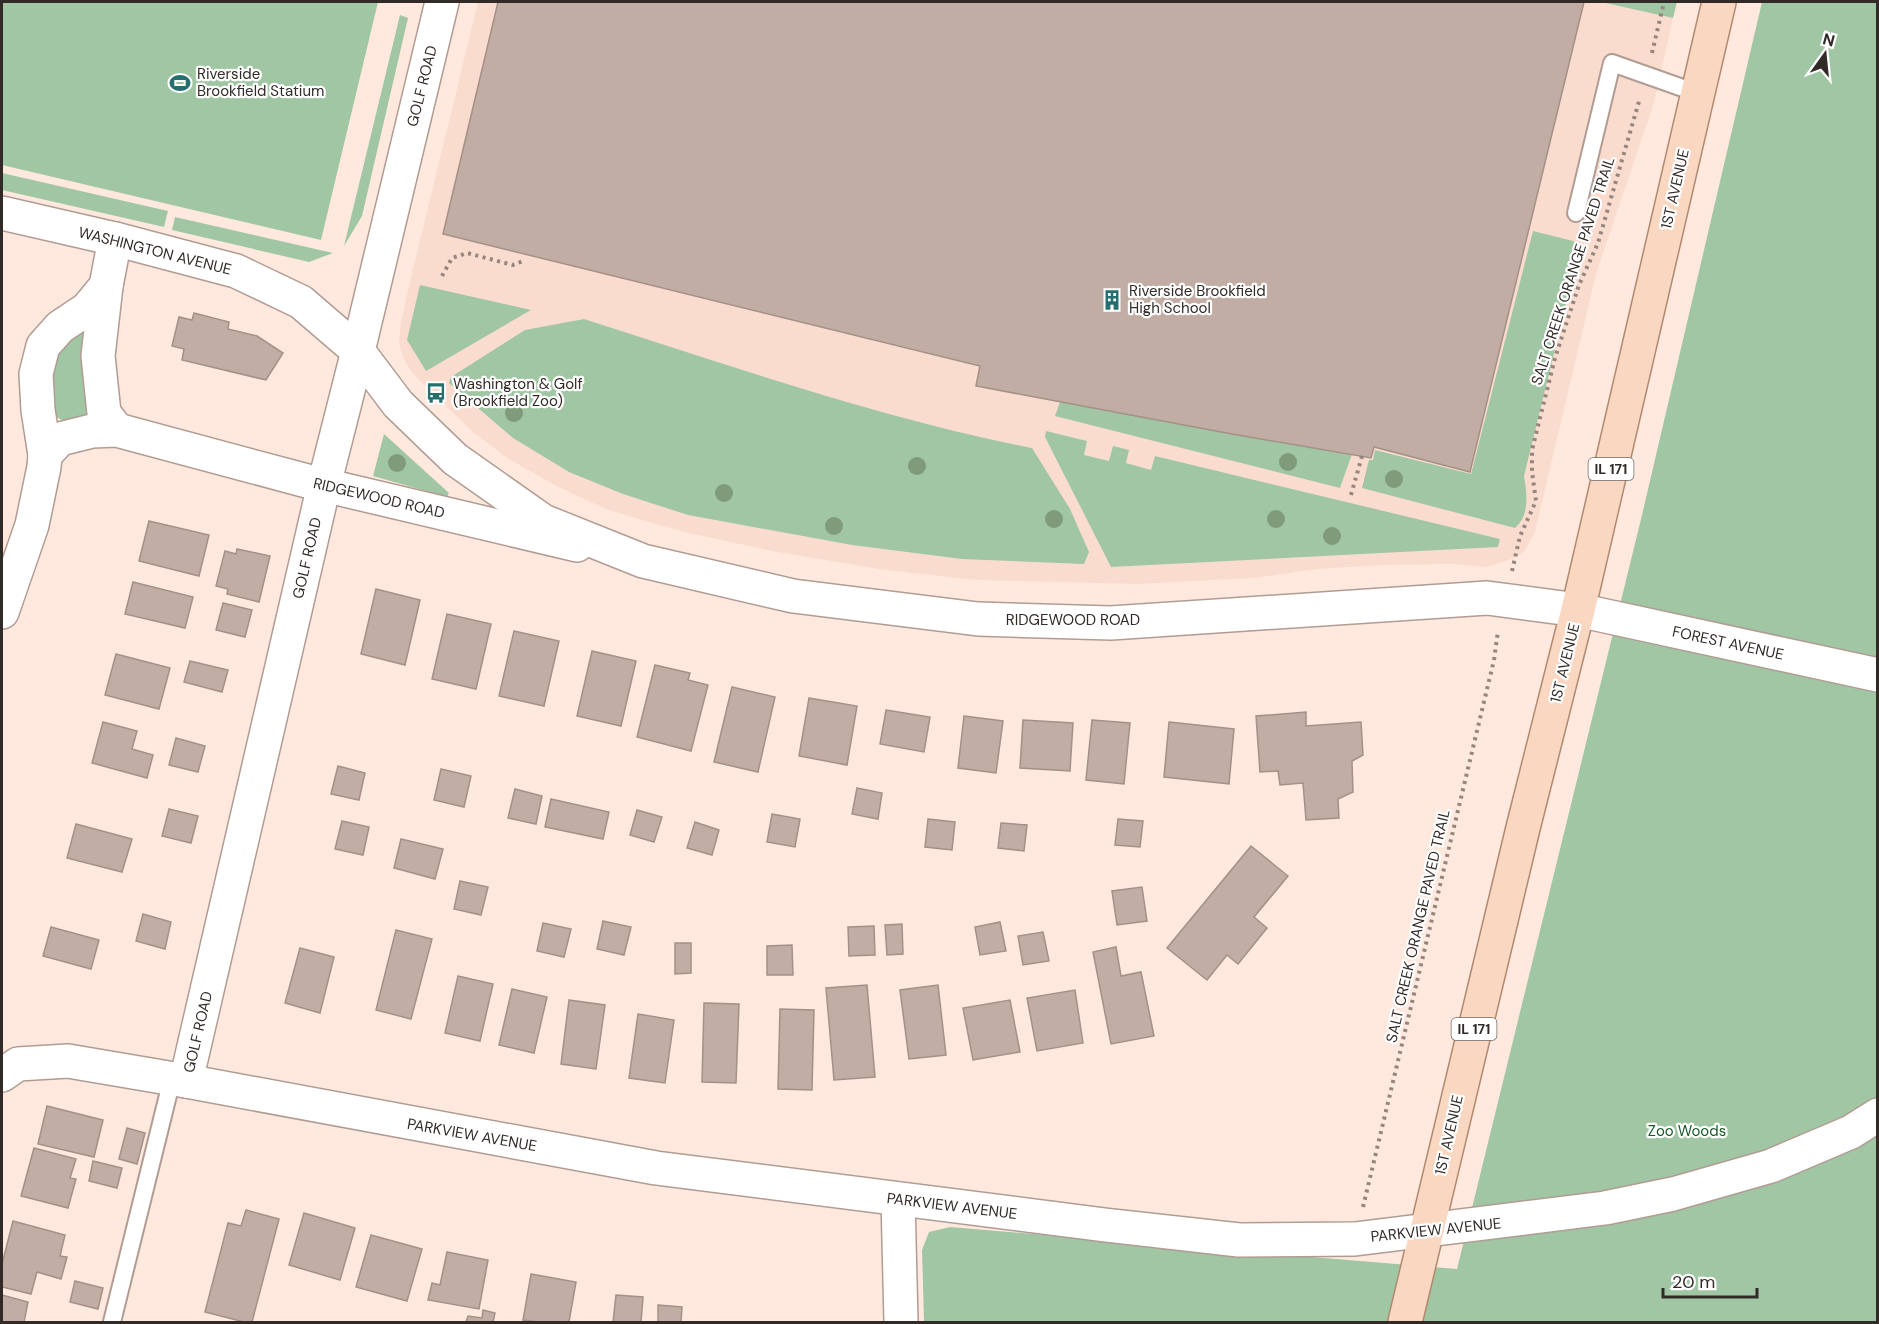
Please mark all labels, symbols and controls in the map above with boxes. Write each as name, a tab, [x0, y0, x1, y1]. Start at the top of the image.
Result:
north arrow	[1795, 24, 1855, 84]
text: N	[1820, 28, 1837, 52]
street label: GOLF ROAD	[402, 43, 442, 129]
place label: Riverside Brookfield Statium	[197, 64, 324, 101]
sports icon: Riverside Brookfield Statium	[168, 71, 192, 95]
street label: 1ST AVENUE	[1656, 147, 1694, 231]
street label: SALT CREEK ORANGE PAVED TRAIL	[1527, 154, 1619, 388]
street label: WASHINGTON AVENUE	[76, 222, 234, 280]
place label: Riverside Brookfield High School	[1129, 281, 1266, 318]
building icon: Riverside Brookfield High School	[1100, 288, 1124, 312]
place label: Washington & Golf (Brookfield Zoo)	[453, 374, 583, 411]
bus stop icon: Washington & Golf (Brookfield Zoo)	[424, 381, 448, 405]
road number: IL 171	[1588, 458, 1634, 480]
street label: RIDGEWOOD ROAD	[311, 473, 447, 523]
street label: GOLF ROAD	[288, 515, 326, 601]
street label: RIDGEWOOD ROAD	[1006, 610, 1140, 630]
street label: 1ST AVENUE	[1545, 621, 1585, 705]
street label: FOREST AVENUE	[1670, 621, 1786, 665]
street label: SALT CREEK ORANGE PAVED TRAIL	[1381, 807, 1455, 1045]
street label: GOLF ROAD	[179, 989, 217, 1075]
road number: IL 171	[1452, 1018, 1496, 1040]
street label: 1ST AVENUE	[1430, 1093, 1468, 1177]
street label: PARKVIEW AVENUE	[406, 1114, 538, 1156]
park label: Zoo Woods	[1648, 1121, 1726, 1141]
street label: PARKVIEW AVENUE	[886, 1188, 1018, 1224]
street label: PARKVIEW AVENUE	[1370, 1213, 1502, 1247]
scale bar	[1663, 1261, 1758, 1299]
text: 20 m	[1672, 1270, 1715, 1294]

